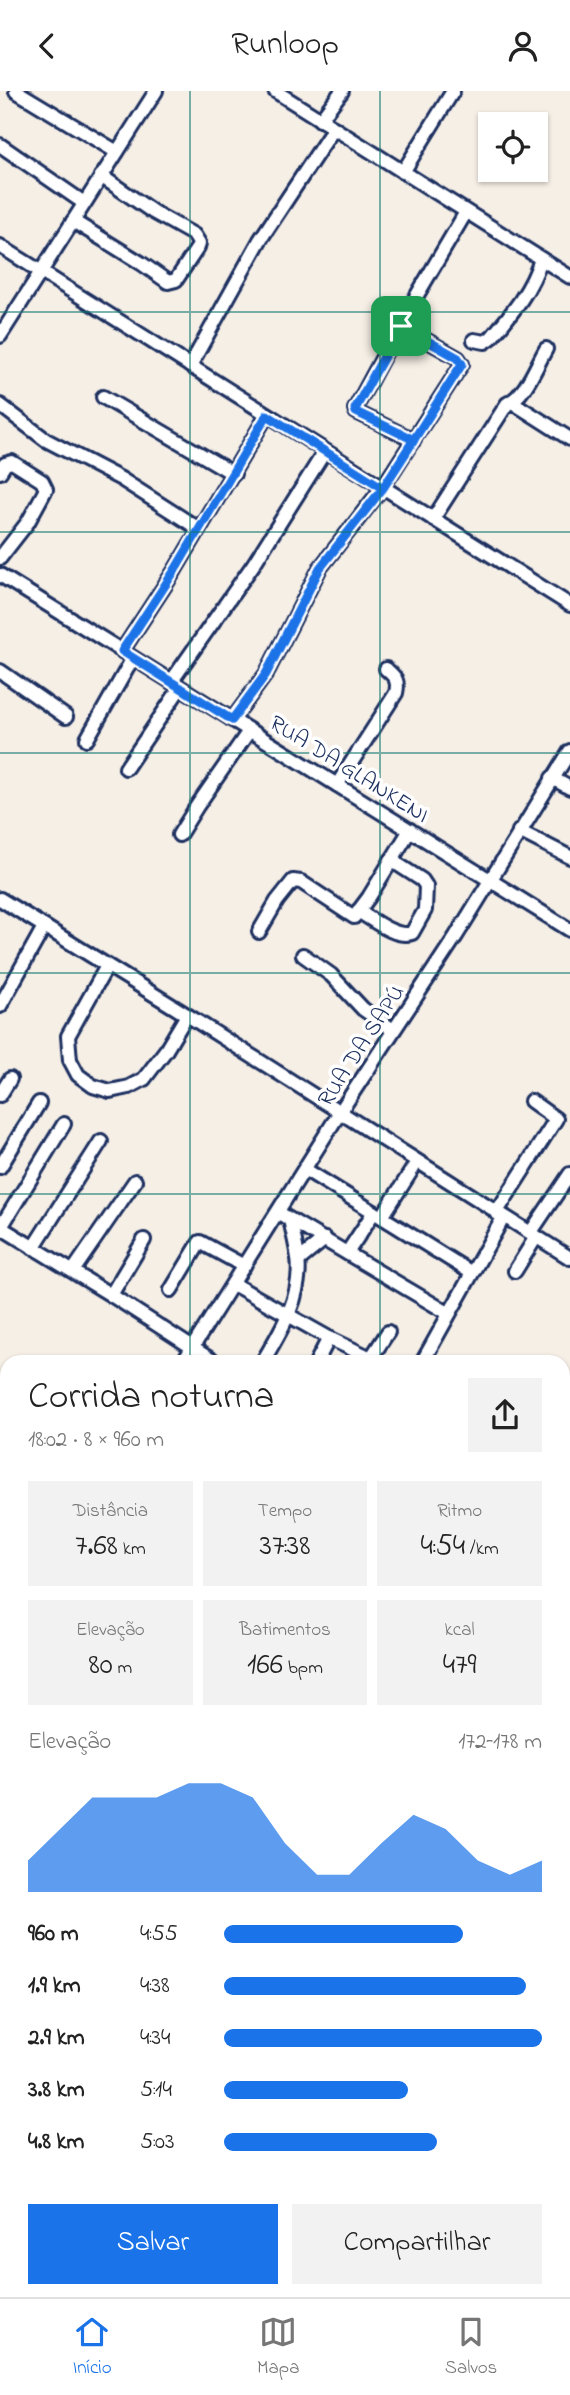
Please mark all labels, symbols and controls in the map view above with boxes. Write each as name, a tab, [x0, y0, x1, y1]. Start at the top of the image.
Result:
text: Runloop	[231, 22, 339, 69]
icon: back	[28, 27, 66, 65]
icon: person	[504, 27, 542, 65]
map controls	[478, 112, 548, 182]
button: locate	[478, 112, 548, 182]
pin	[371, 296, 431, 356]
icon: arrive	[382, 307, 420, 345]
street label: RUA DA GLANKENI	[262, 708, 435, 833]
street label: RUA DA SAPÚ	[310, 979, 414, 1114]
text: Corrida noturna	[28, 1370, 274, 1426]
button: share	[468, 1378, 542, 1452]
text: 18:02 · 8 × 960 m	[28, 1424, 164, 1457]
text: Distância	[73, 1498, 148, 1525]
text: Tempo	[258, 1498, 312, 1525]
text: Ritmo	[437, 1498, 482, 1525]
text: 7.68	[75, 1525, 118, 1569]
text: 37:38	[260, 1525, 310, 1569]
text: 4:54	[421, 1525, 465, 1569]
text: km	[118, 1536, 146, 1563]
text: /km	[465, 1536, 499, 1563]
text: Elevação	[76, 1617, 145, 1644]
text: Batimentos	[239, 1617, 331, 1644]
text: kcal	[445, 1617, 475, 1644]
text: 80	[88, 1644, 113, 1688]
text: 166	[247, 1644, 283, 1688]
text: 479	[443, 1644, 477, 1688]
text: m	[113, 1655, 132, 1682]
text: bpm	[283, 1655, 323, 1682]
text: Elevação	[28, 1726, 111, 1759]
text: 172–178 m	[458, 1726, 542, 1759]
text: 960 m	[28, 1918, 79, 1951]
text: 4:55	[140, 1918, 178, 1951]
text: 1.9 km	[28, 1970, 81, 2003]
text: 4:38	[140, 1970, 170, 2003]
text: 2.9 km	[28, 2022, 85, 2055]
text: 4:34	[140, 2022, 170, 2055]
text: 3.8 km	[28, 2074, 85, 2107]
text: 5:14	[140, 2074, 172, 2107]
text: 4.8 km	[28, 2126, 84, 2159]
text: 5:03	[140, 2126, 175, 2159]
button: Salvar	[28, 2204, 278, 2284]
button: Compartilhar	[292, 2204, 542, 2284]
tab: Início	[73, 2313, 112, 2382]
tab: Mapa	[257, 2313, 299, 2382]
tab: Salvos	[445, 2313, 497, 2382]

